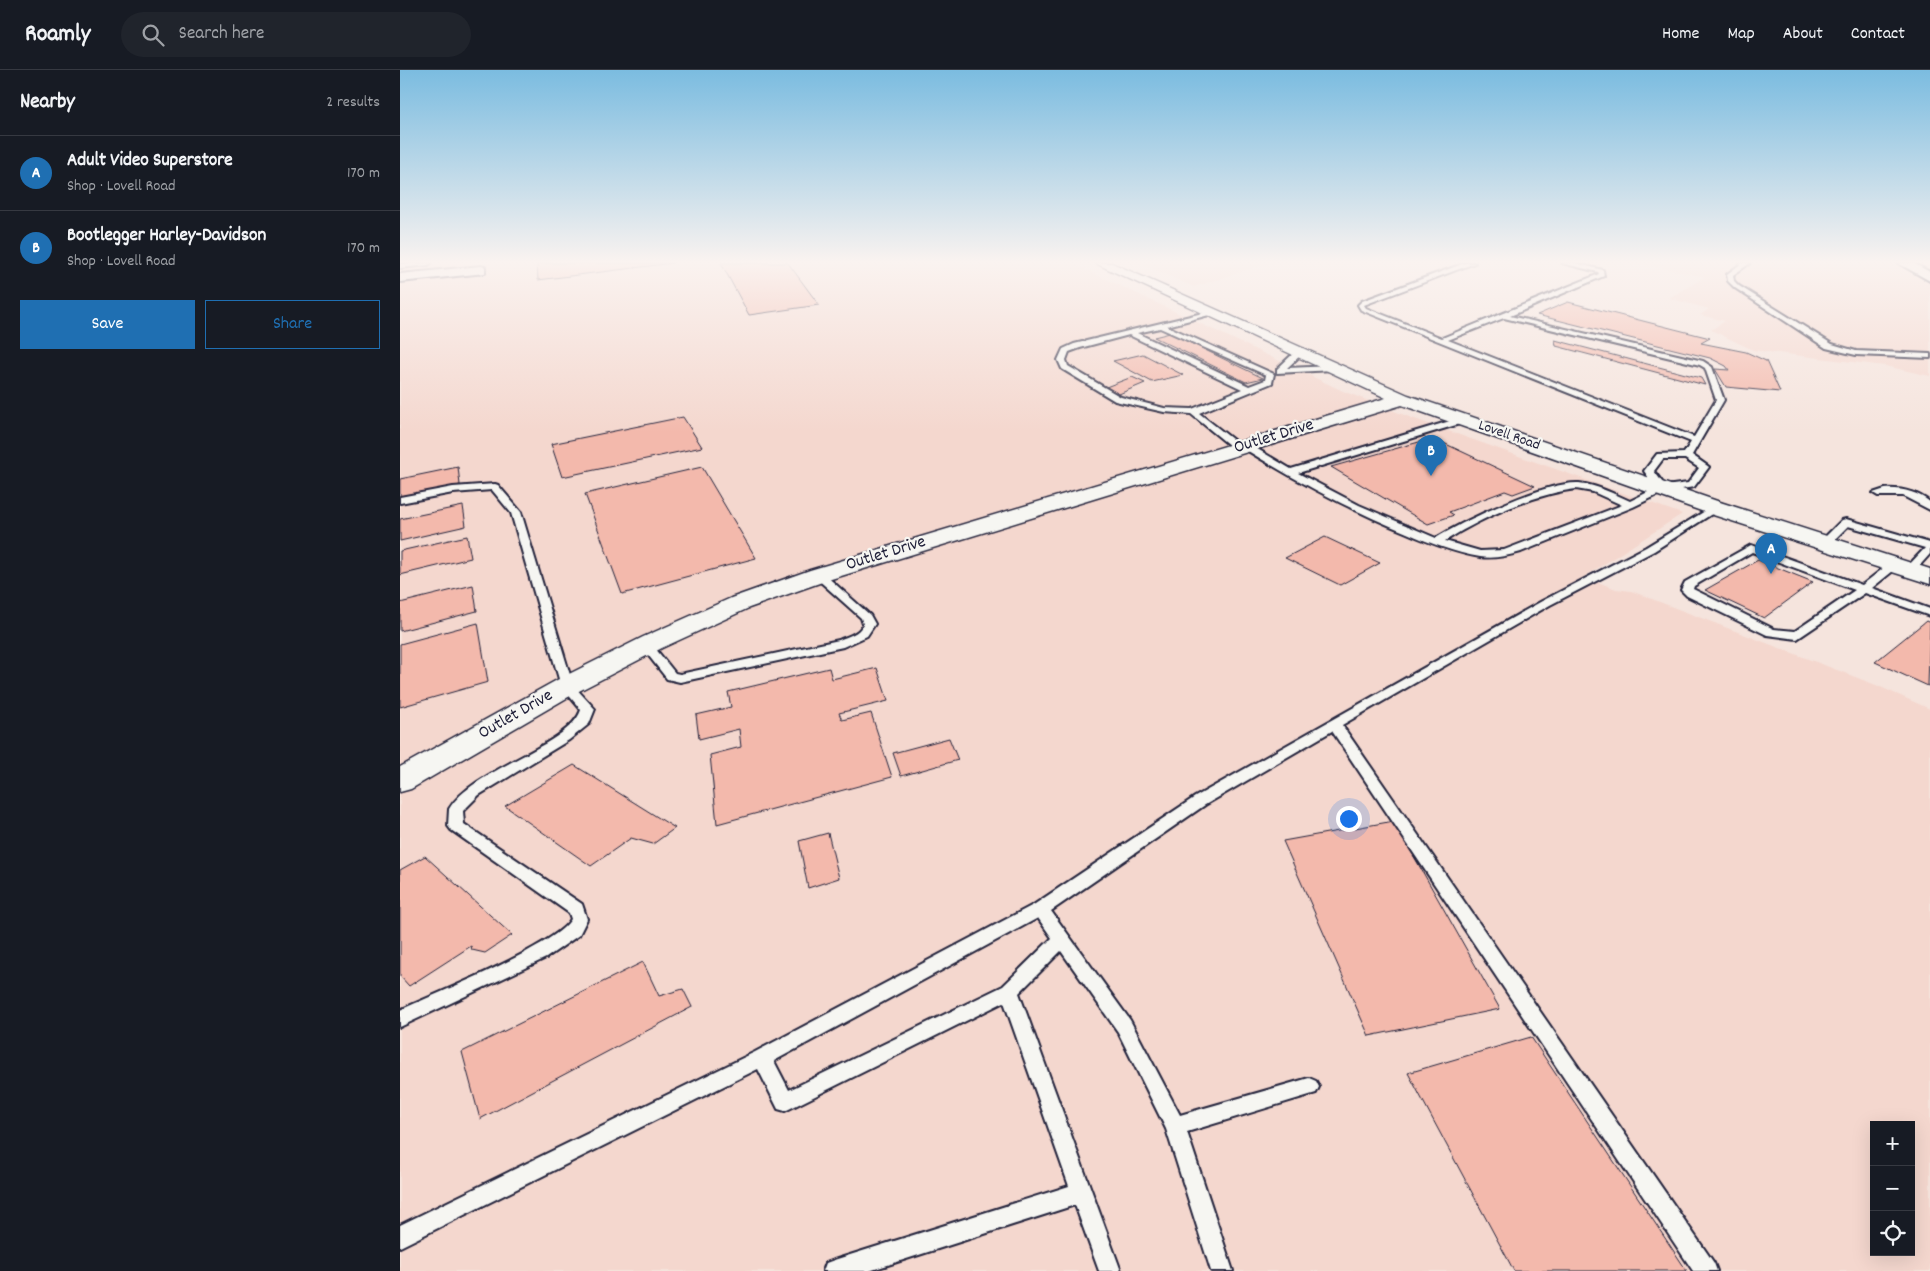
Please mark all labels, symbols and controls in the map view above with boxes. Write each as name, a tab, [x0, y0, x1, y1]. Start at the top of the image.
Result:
search box	[121, 12, 471, 57]
text: Roamly	[25, 18, 91, 52]
icon: search	[139, 21, 167, 49]
text: Search here	[179, 21, 264, 48]
text: Home	[1662, 22, 1699, 47]
text: Map	[1727, 22, 1755, 47]
text: About	[1783, 22, 1823, 47]
text: Contact	[1851, 22, 1905, 47]
text: Nearby	[20, 88, 75, 118]
text: 2 results	[326, 91, 380, 114]
text: Adult Video Superstore	[67, 148, 233, 175]
text: A	[32, 162, 40, 185]
text: 170 m	[347, 162, 380, 185]
text: Shop · Lovell Road	[67, 175, 175, 198]
text: Bootlegger Harley-Davidson	[67, 223, 266, 250]
text: B	[32, 237, 40, 260]
text: 170 m	[347, 237, 380, 260]
text: Shop · Lovell Road	[67, 250, 175, 273]
button: Save	[20, 300, 195, 349]
button: Share	[205, 300, 380, 349]
street label: Outlet Drive	[1231, 413, 1317, 461]
street label: Lovell Road	[1475, 415, 1543, 457]
pin: B	[1415, 435, 1447, 476]
street label: Outlet Drive	[843, 530, 929, 578]
pin: A	[1755, 533, 1787, 574]
street label: Outlet Drive	[474, 684, 558, 746]
your location	[1336, 806, 1362, 832]
map controls	[1870, 1121, 1915, 1256]
button: +	[1870, 1121, 1915, 1166]
button: −	[1870, 1166, 1915, 1211]
button: locate	[1870, 1211, 1915, 1256]

